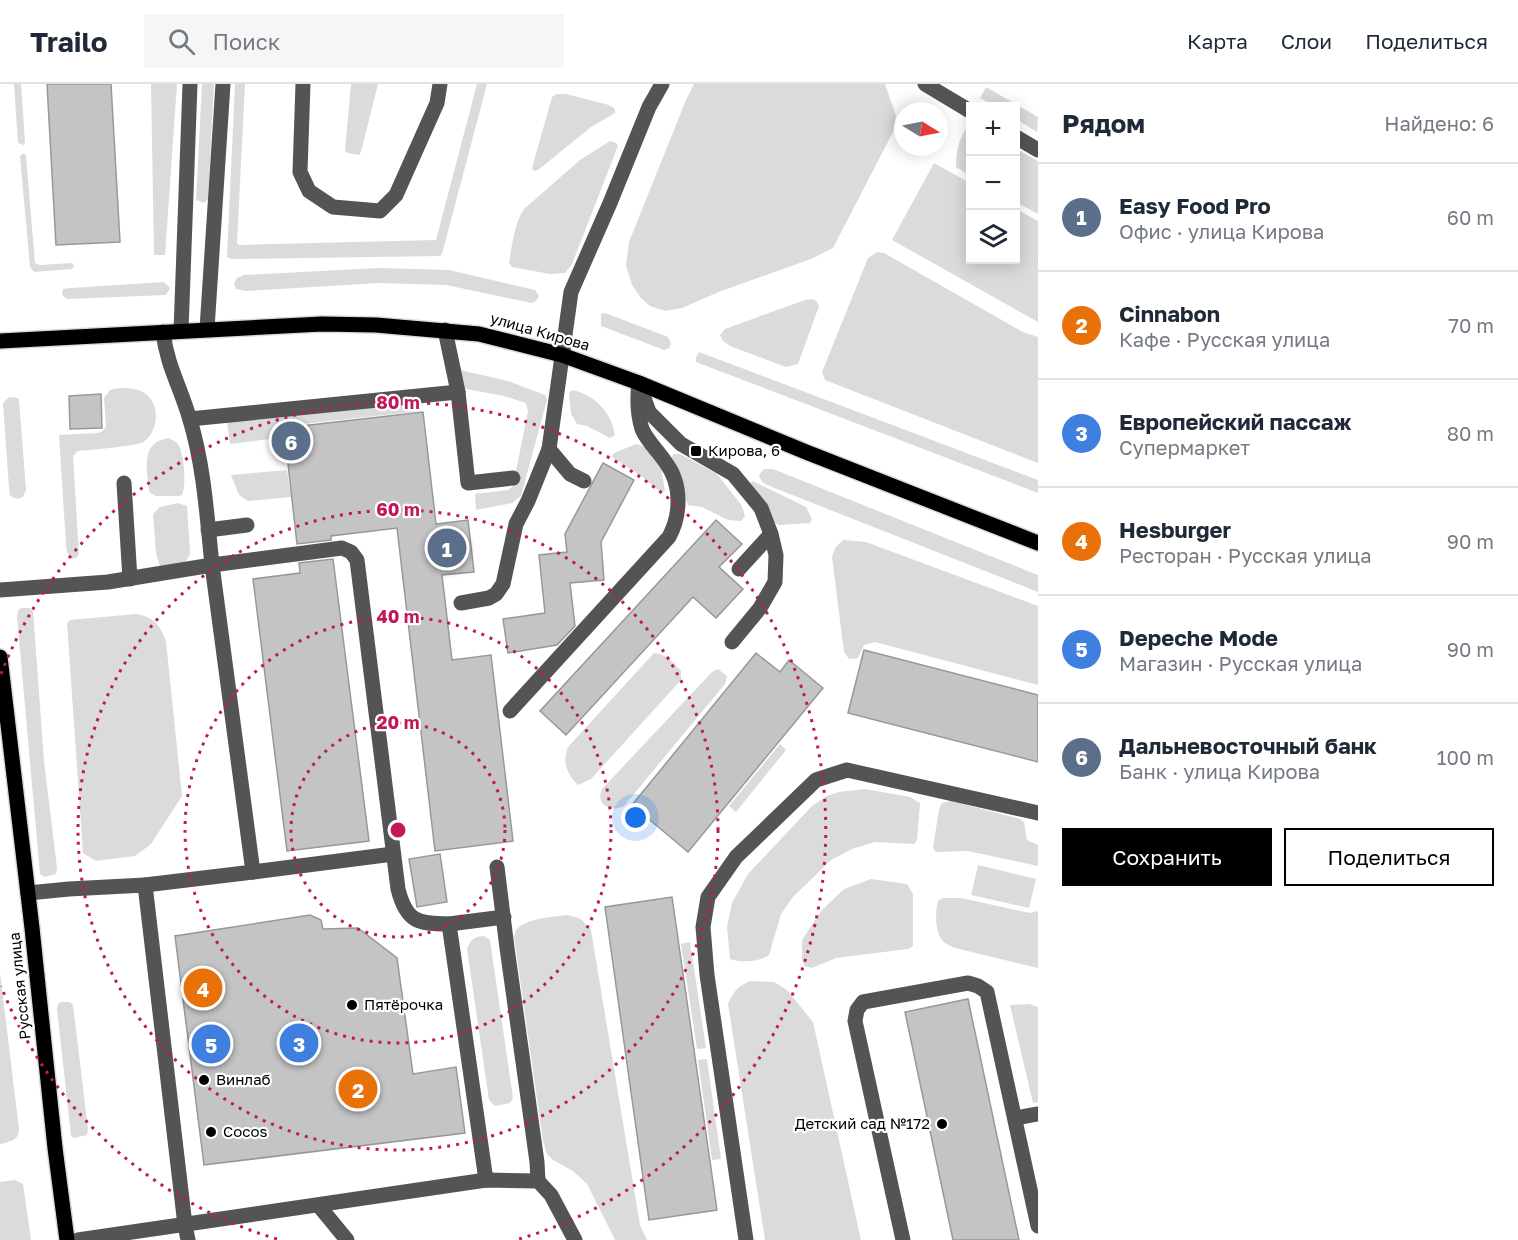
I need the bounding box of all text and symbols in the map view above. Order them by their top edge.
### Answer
search box [144,14,564,68]
text: Trailo [30,25,108,58]
icon: search [165,25,198,58]
text: Поиск [213,28,280,55]
text: Карта [1187,28,1248,54]
text: Слои [1281,28,1332,54]
text: Поделиться [1365,28,1488,54]
north arrow [894,102,948,156]
map controls [966,102,1020,264]
button: + [966,102,1020,156]
text: Рядом [1062,108,1145,139]
text: Найдено: 6 [1384,111,1494,135]
button: − [966,156,1020,210]
text: Easy Food Pro [1119,192,1271,219]
text: 1 [1076,205,1087,229]
text: 60 m [1447,205,1494,229]
button: layers [966,210,1020,264]
text: Офис · улица Кирова [1119,219,1324,243]
text: Cinnabon [1119,300,1220,327]
street label: улица Кирова [489,308,592,354]
text: 2 [1075,313,1088,337]
text: 70 m [1448,313,1494,337]
text: Кафе · Русская улица [1119,327,1330,351]
text: 80 m [376,391,420,413]
text: Европейский пассаж [1119,408,1352,435]
pin: 6 [272,418,310,464]
text: 3 [1075,421,1088,445]
text: 80 m [1447,421,1494,445]
text: Супермаркет [1119,435,1250,459]
place label: Кирова, 6 [708,441,780,459]
marker: Кирова, 6 [689,444,703,458]
text: 60 m [376,498,420,520]
text: Hesburger [1119,516,1231,543]
pin: 1 [428,526,466,570]
text: 4 [1075,529,1088,553]
text: 90 m [1447,529,1494,553]
text: Ресторан · Русская улица [1119,543,1372,567]
text: 40 m [376,605,420,627]
text: Depeche Mode [1119,624,1278,651]
text: 5 [1075,637,1088,661]
text: 90 m [1447,637,1494,661]
text: Магазин · Русская улица [1119,651,1362,675]
text: 20 m [377,711,419,733]
text: Дальневосточный банк [1119,732,1377,759]
text: 6 [1075,745,1088,769]
text: 100 m [1437,745,1494,769]
text: Банк · улица Кирова [1119,759,1320,783]
your location [621,803,650,832]
centre of rings [388,820,408,840]
button: Сохранить [1062,828,1272,886]
button: Поделиться [1284,828,1494,886]
street label: Русская улица [4,932,34,1041]
pin: 4 [184,966,222,1010]
place label: Пятёрочка [364,995,443,1013]
marker: Пятёрочка [345,998,359,1012]
pin: 3 [280,1020,318,1066]
pin: 5 [192,1022,230,1066]
pin: 2 [338,1066,378,1112]
place label: Винлаб [216,1070,271,1088]
marker: Винлаб [197,1073,211,1087]
place label: Детский сад №172 [795,1114,930,1132]
marker: Детский сад №172 [935,1117,949,1131]
place label: Cocos [223,1122,267,1140]
marker: Cocos [204,1125,218,1139]

